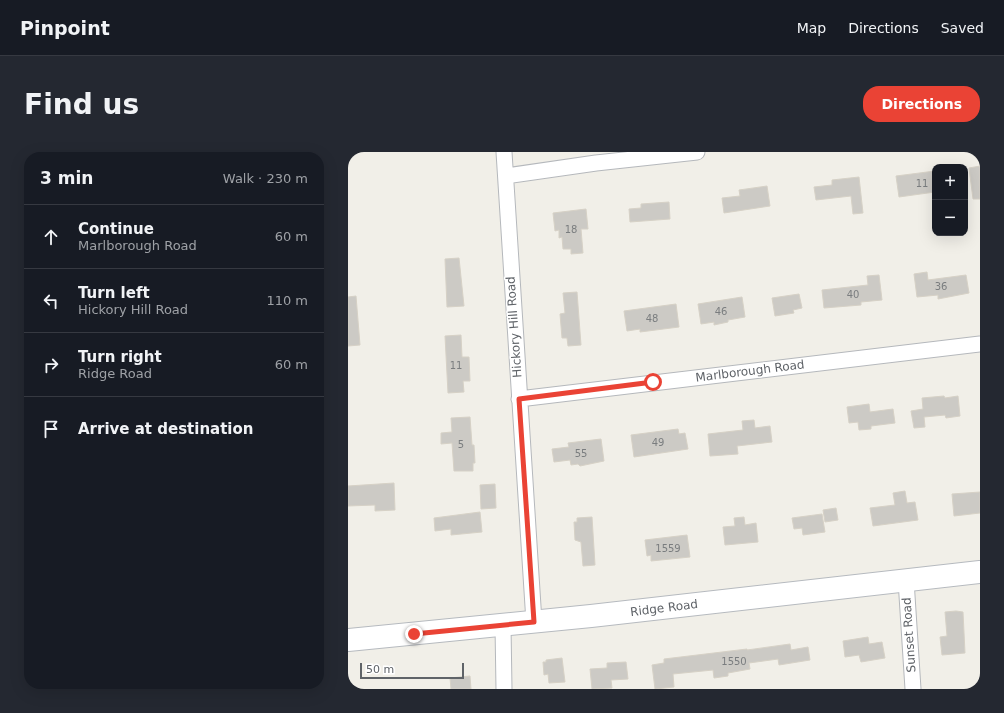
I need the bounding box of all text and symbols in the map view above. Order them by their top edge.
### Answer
text: Pinpoint [20,17,110,39]
text: Map [797,20,826,36]
text: Directions [848,20,919,36]
text: Saved [941,20,984,36]
button: Directions [863,86,980,122]
text: Find us [24,88,139,121]
map controls [932,164,968,236]
button: + [932,164,968,200]
text: 3 min [40,168,93,188]
text: Walk · 230 m [223,171,308,186]
house number: 11 [916,178,928,189]
button: − [932,200,968,236]
text: Continue [78,220,154,238]
house number: 18 [565,224,577,235]
icon: ahead [40,226,62,248]
text: 60 m [275,229,308,244]
text: Marlborough Road [78,238,197,253]
street label: Hickory Hill Road [503,276,525,378]
house number: 36 [935,281,947,292]
text: Turn left [78,284,150,302]
house number: 40 [847,289,859,300]
icon: left [40,290,62,312]
text: 110 m [266,293,308,308]
text: Hickory Hill Road [78,302,188,317]
house number: 46 [715,306,727,317]
house number: 48 [646,313,658,324]
text: Turn right [78,348,162,366]
icon: right [40,354,62,376]
text: 60 m [275,357,308,372]
street label: Marlborough Road [695,357,805,385]
house number: 11 [450,360,462,371]
text: Ridge Road [78,366,152,381]
route start [644,373,662,391]
icon: arrive [40,418,62,440]
text: Arrive at destination [78,420,253,438]
house number: 49 [652,437,664,448]
house number: 5 [458,439,464,450]
house number: 55 [575,448,587,459]
house number: 1559 [655,543,681,554]
street label: Ridge Road [629,597,699,619]
street label: Sunset Road [899,597,919,673]
route end [405,625,423,643]
house number: 1550 [721,656,747,667]
scale bar [360,661,464,680]
text: 50 m [366,663,394,676]

